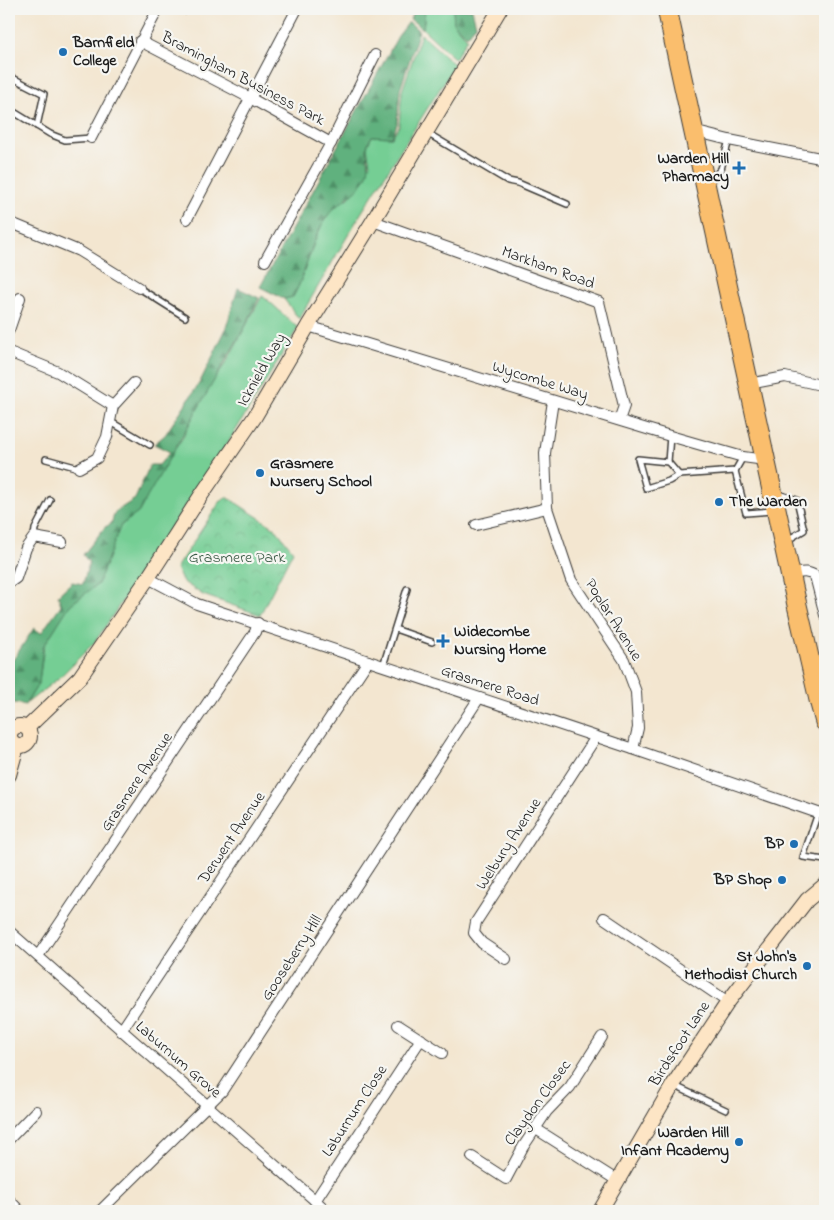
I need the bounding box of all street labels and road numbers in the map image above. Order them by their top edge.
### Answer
street label: Bramingham Business Park [156,25,330,133]
street label: Markham Road [498,240,598,296]
street label: Icknield Way [231,329,293,411]
street label: Wycombe Way [489,355,591,407]
street label: Poplar Avenue [578,574,648,666]
street label: Grasmere Road [438,659,542,713]
street label: Grasmere Avenue [95,727,180,837]
street label: Derwent Avenue [192,786,272,890]
street label: Welbury Avenue [470,793,548,895]
street label: Gooseberry Hill [255,910,329,1006]
street label: Birdsfoot Lane [643,996,717,1092]
street label: Laburnum Grove [130,1016,227,1105]
street label: Claydon Closec [499,1054,578,1151]
street label: Laburnum Close [316,1059,394,1162]

